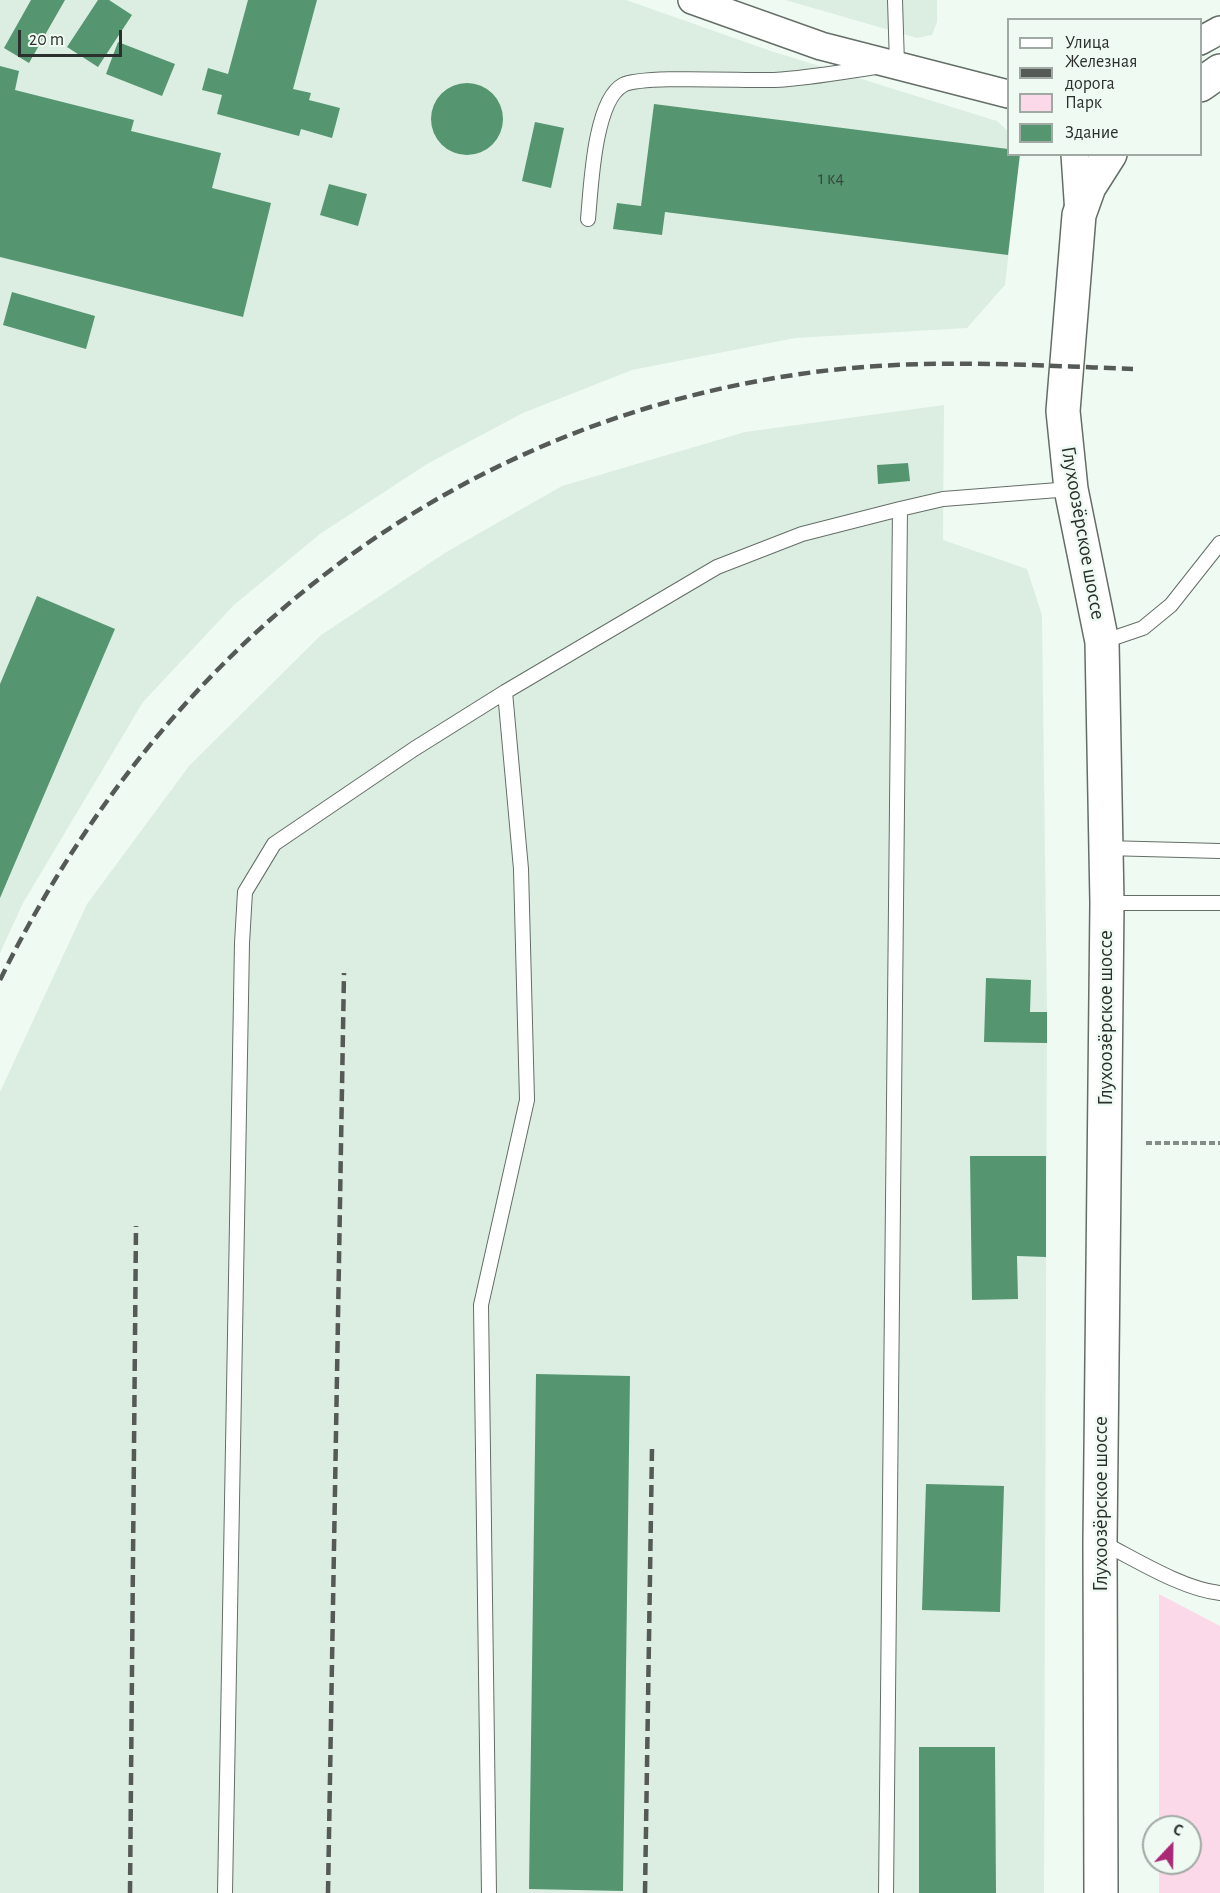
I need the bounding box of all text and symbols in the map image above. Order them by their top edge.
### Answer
scale bar [21,18,124,56]
legend [1007,18,1202,156]
text: 20 m [29,31,64,49]
text: Улица [1065,34,1110,52]
text: Железная дорога [1065,53,1137,93]
text: Парк [1065,94,1102,112]
text: Здание [1065,124,1119,142]
house number: 1 к4 [818,168,844,190]
street label: Глухоозёрское шоссе [1055,444,1111,622]
street label: Глухоозёрское шоссе [1093,930,1119,1106]
street label: Глухоозёрское шоссе [1088,1416,1114,1592]
north arrow [1142,1815,1202,1875]
text: С [1171,1821,1185,1839]

